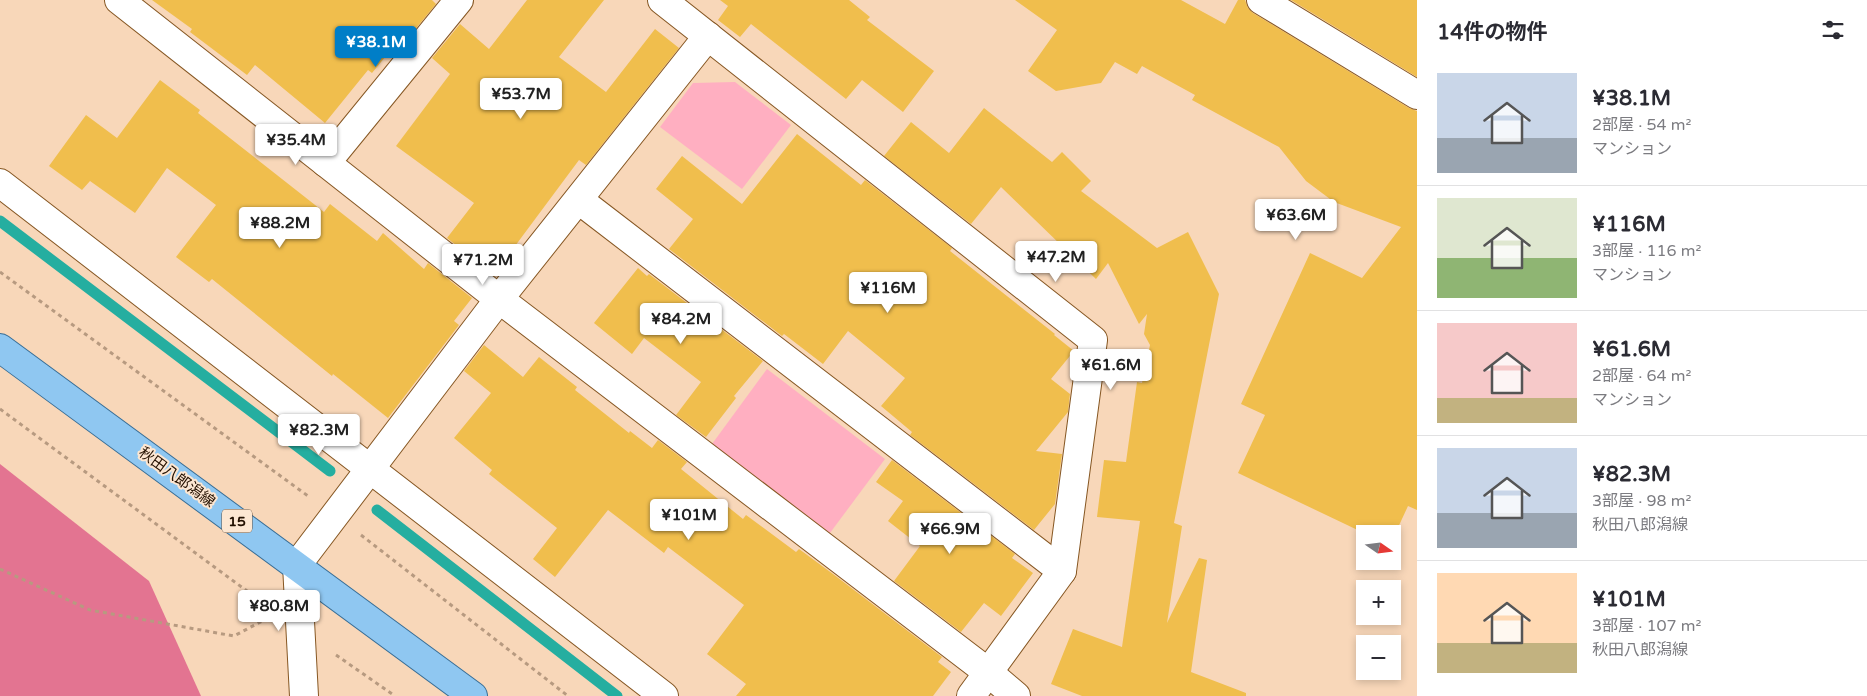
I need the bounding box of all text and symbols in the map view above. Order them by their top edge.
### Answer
icon: filters [1819,16,1847,44]
text: 14件の物件 [1437,20,1547,45]
pin: ¥38.1M [335,26,417,68]
text: ¥38.1M [346,32,406,52]
pin: ¥53.7M [480,78,562,120]
text: ¥53.7M [491,84,551,104]
text: ¥38.1M [1592,86,1671,111]
icon: home [1477,93,1537,153]
text: 2部屋 · 54 m² [1592,115,1691,135]
pin: ¥35.4M [255,124,337,166]
text: ¥35.4M [266,130,326,150]
text: マンション [1592,139,1672,159]
pin: ¥63.6M [1255,198,1337,241]
text: ¥63.6M [1266,205,1326,225]
pin: ¥88.2M [239,206,321,249]
text: ¥116M [1592,212,1666,237]
text: ¥88.2M [250,213,310,233]
icon: home [1477,218,1537,278]
pin: ¥47.2M [1015,240,1097,283]
text: 3部屋 · 116 m² [1592,241,1701,261]
pin: ¥71.2M [442,244,524,286]
text: ¥47.2M [1026,247,1086,267]
text: ¥71.2M [453,250,513,270]
text: マンション [1592,265,1672,285]
pin: ¥116M [853,272,923,314]
text: ¥116M [860,278,916,298]
pin: ¥84.2M [640,302,722,345]
text: ¥84.2M [651,309,711,329]
text: ¥61.6M [1592,337,1671,362]
icon: home [1477,343,1537,403]
pin: ¥61.6M [1070,348,1152,391]
text: ¥61.6M [1081,355,1141,375]
text: 2部屋 · 64 m² [1592,366,1691,386]
text: マンション [1592,390,1672,410]
pin: ¥82.3M [278,414,360,456]
text: ¥82.3M [289,420,349,440]
street label: 秋田八郎潟線 [135,443,219,511]
text: ¥82.3M [1592,462,1671,487]
icon: home [1477,468,1537,528]
text: 3部屋 · 98 m² [1592,491,1691,511]
pin: ¥101M [654,498,724,541]
text: ¥101M [661,505,717,525]
road number: 15 [222,510,252,532]
pin: ¥66.9M [909,512,991,555]
text: 秋田八郎潟線 [1592,515,1688,535]
text: ¥66.9M [920,519,980,539]
north arrow [1356,525,1401,570]
map controls [1356,525,1401,680]
button: + [1356,580,1401,625]
text: ¥101M [1592,587,1666,612]
pin: ¥80.8M [238,590,320,632]
icon: home [1477,593,1537,653]
text: ¥80.8M [249,596,309,616]
text: 3部屋 · 107 m² [1592,616,1701,636]
button: − [1356,635,1401,680]
text: 秋田八郎潟線 [1592,640,1688,660]

